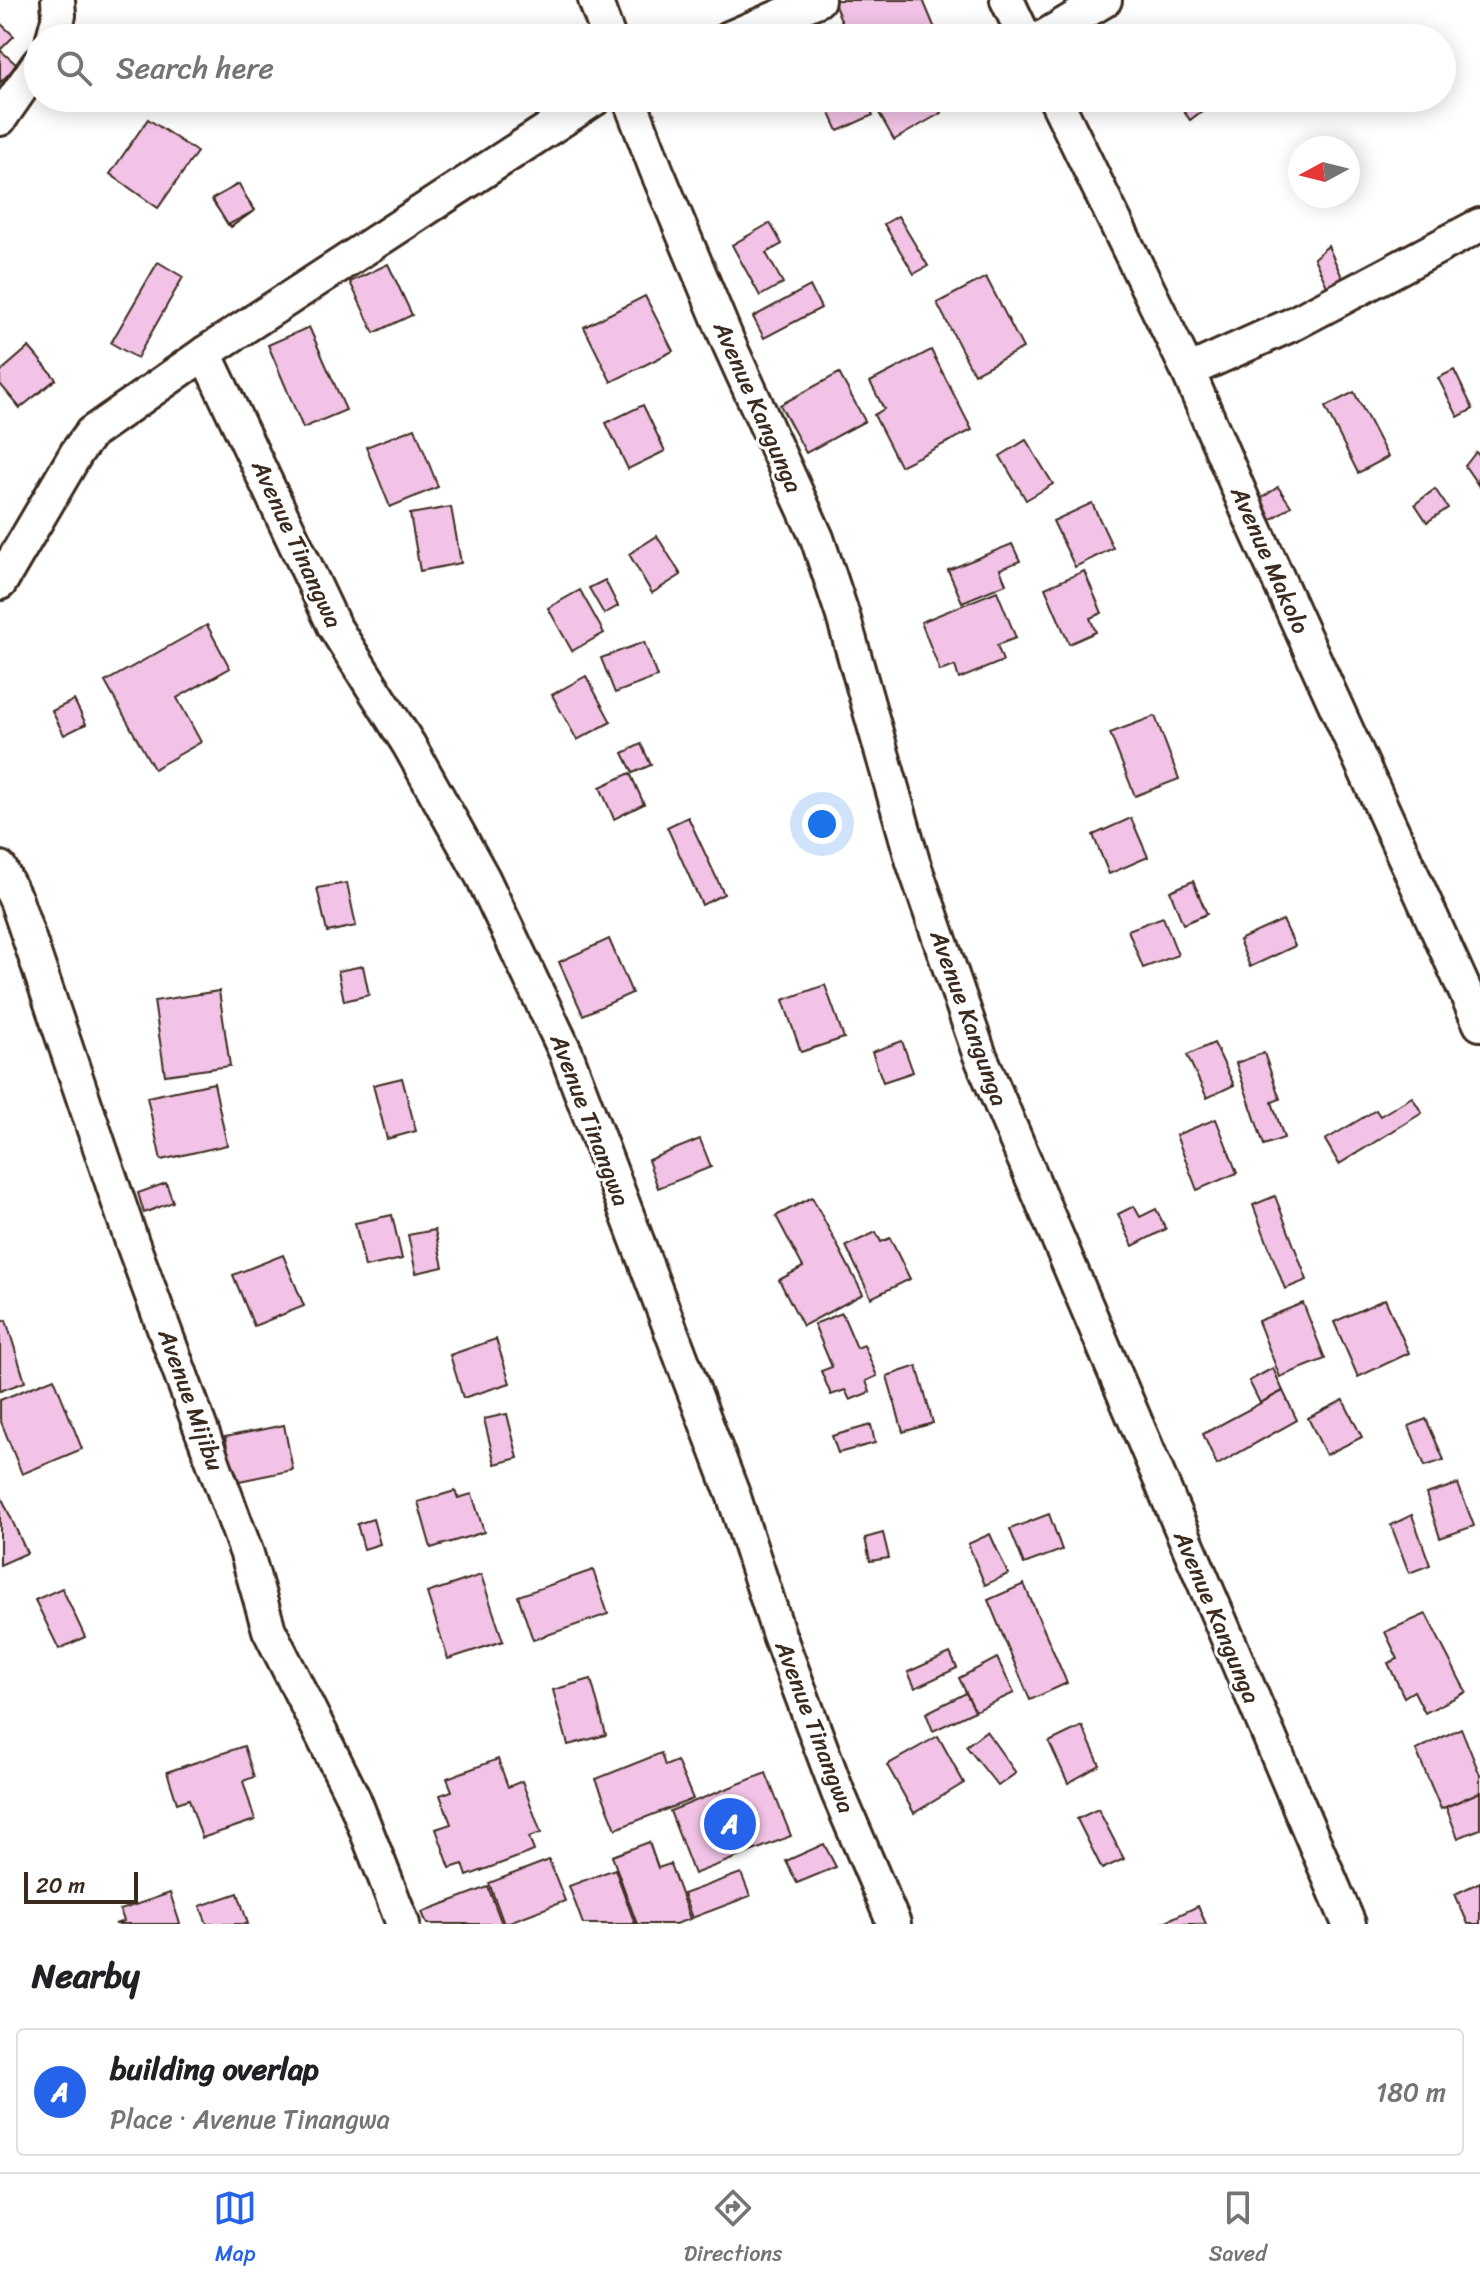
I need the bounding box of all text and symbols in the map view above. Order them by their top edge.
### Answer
search box [24,24,1456,112]
text: Search here [116,41,274,95]
icon: search [52,46,96,90]
north arrow [1288,136,1360,208]
street label: Avenue Kangunga [701,313,815,500]
street label: Avenue Tinangwa [239,452,354,635]
street label: Avenue Makolo [1218,478,1321,641]
your location [802,804,842,844]
street label: Avenue Kangunga [917,923,1020,1112]
street label: Avenue Tinangwa [537,1027,642,1212]
street label: Avenue Mijibu [145,1322,236,1477]
street label: Avenue Kangunga [1161,1523,1272,1710]
street label: Avenue Tinangwa [762,1634,867,1819]
pin: A [704,1794,756,1854]
text: 20 m [36,1866,85,1905]
scale bar [24,1868,138,1904]
text: Nearby [32,1946,140,2006]
text: building overlap [110,2042,319,2096]
text: A [51,2069,69,2115]
text: 180 m [1376,2069,1446,2115]
text: Place · Avenue Tinangwa [110,2096,390,2142]
tab: Map [213,2186,257,2273]
tab: Directions [684,2186,782,2273]
tab: Saved [1209,2186,1267,2273]

